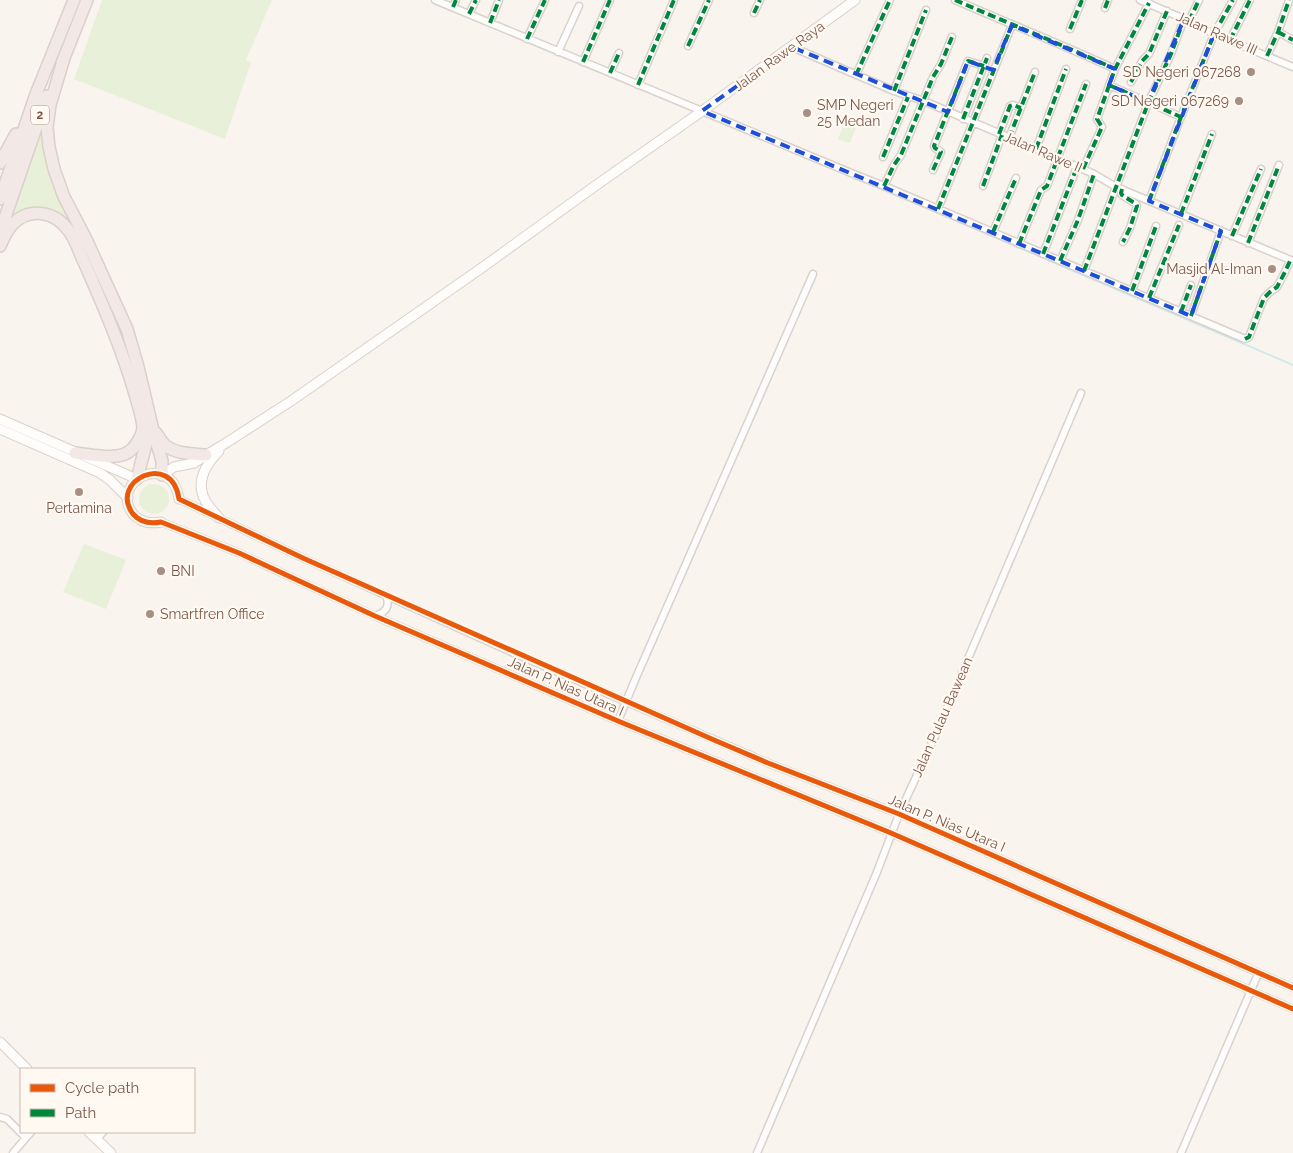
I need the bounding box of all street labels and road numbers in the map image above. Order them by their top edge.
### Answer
street label: Jalan Rawe III [1174,8,1260,58]
street label: Jalan Rawe Raya [731,18,827,94]
road number: 2 [31,106,49,124]
street label: Jalan Rawe II [1001,128,1085,176]
street label: Jalan P. Nias Utara I [506,653,626,719]
street label: Jalan Pulau Bawean [908,655,976,779]
street label: Jalan P. Nias Utara I [886,791,1008,855]

